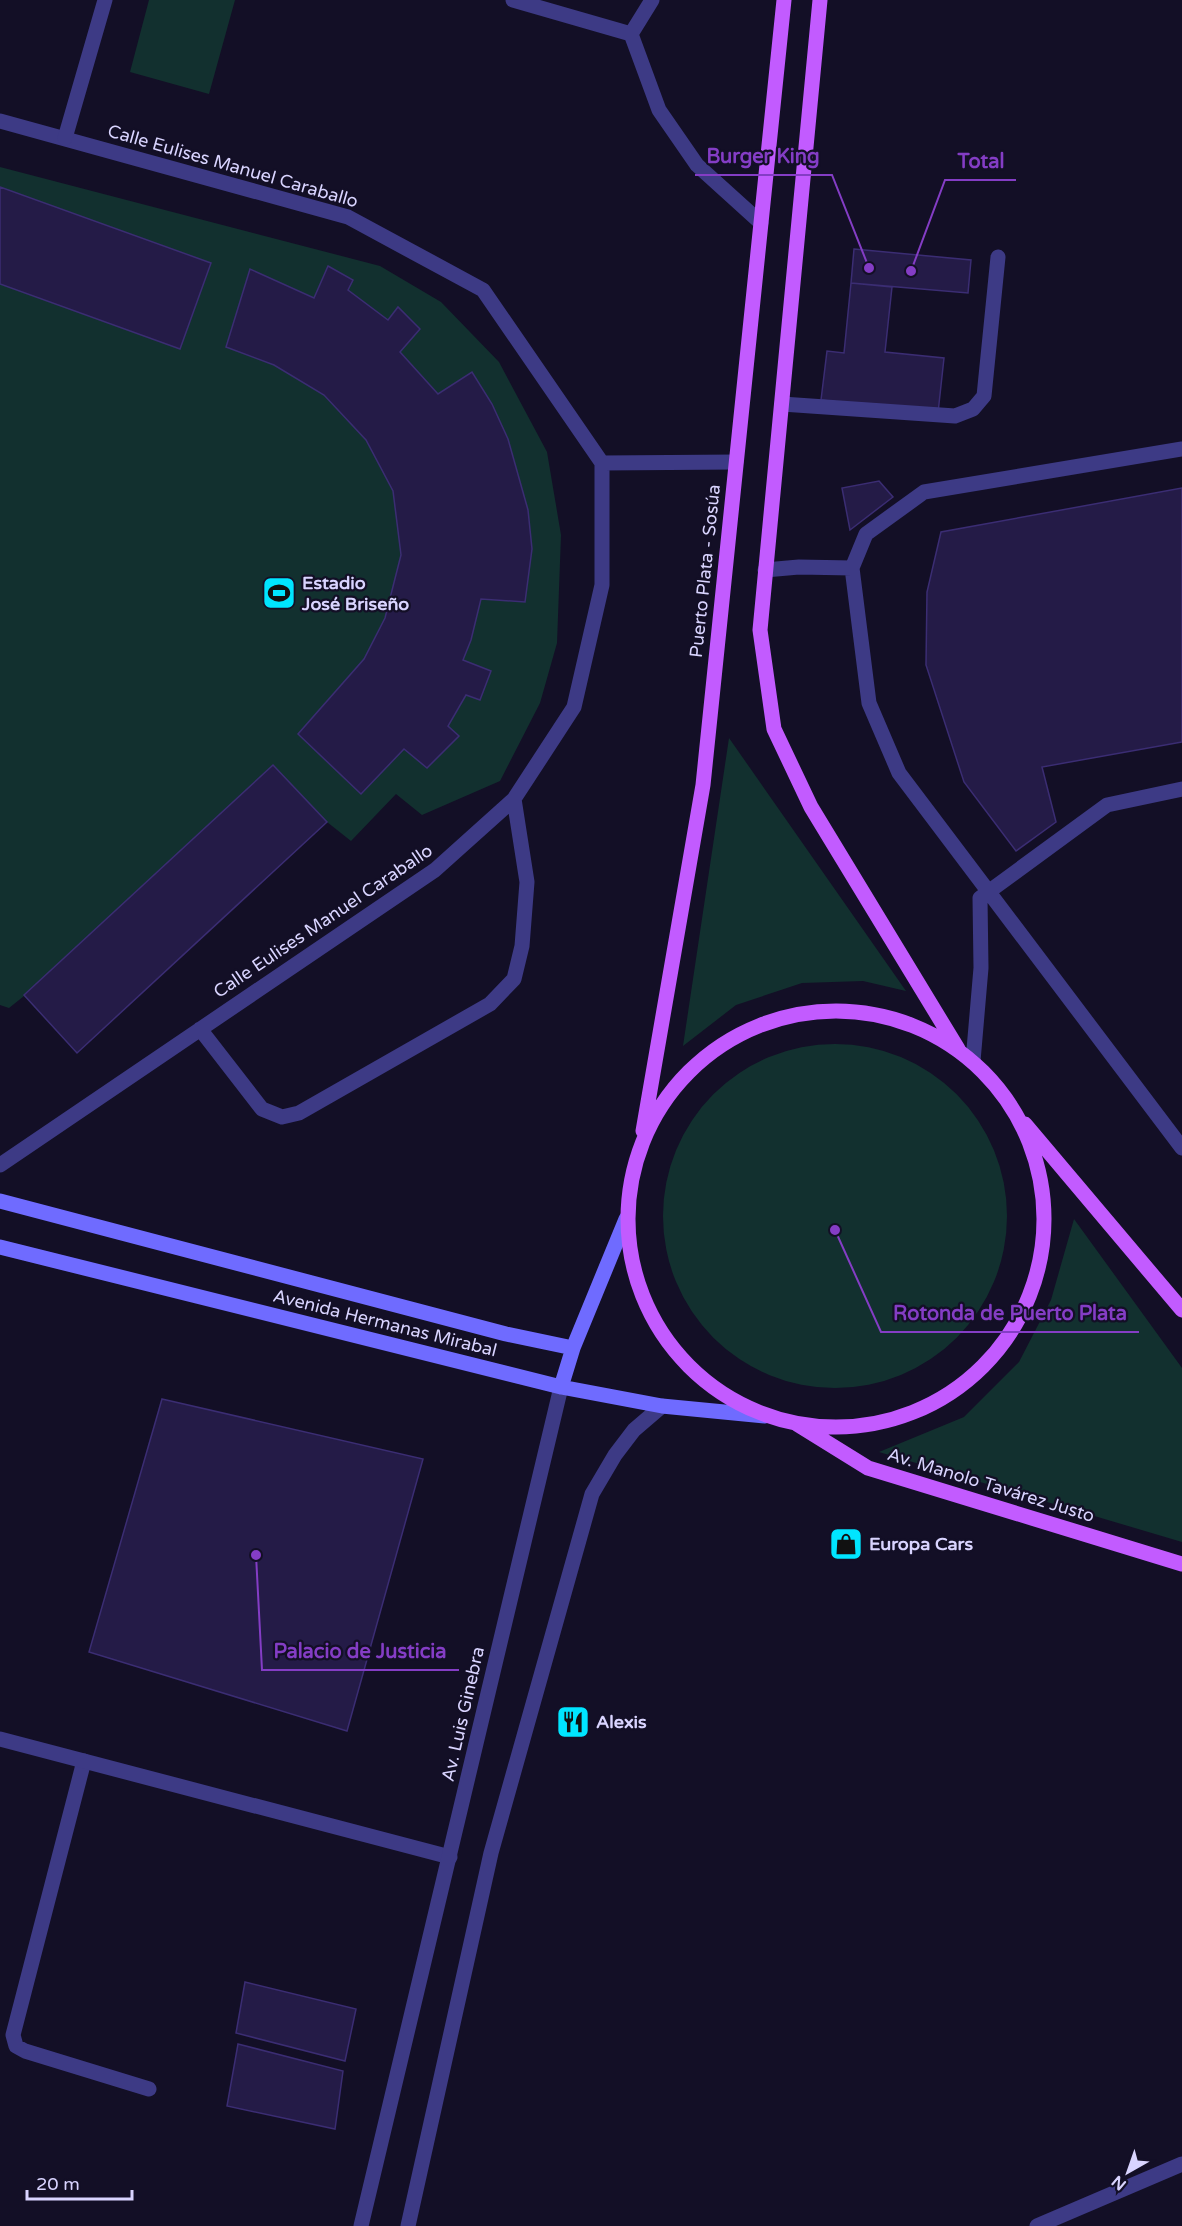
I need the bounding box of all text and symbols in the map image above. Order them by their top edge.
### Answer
street label: Calle Eulises Manuel Caraballo [105,120,361,212]
callout: Burger King [695,137,832,175]
callout: Total [945,142,1016,180]
text: Burger King [706,145,820,169]
text: Total [957,150,1004,174]
street label: Puerto Plata - Sosúa [685,483,725,659]
place label: Estadio José Briseño [301,572,409,615]
sports icon: Estadio José Briseño [261,575,297,611]
street label: Calle Eulises Manuel Caraballo [209,839,437,1003]
street label: Avenida Hermanas Mirabal [271,1284,499,1362]
callout: Rotonda de Puerto Plata [881,1294,1139,1332]
text: Rotonda de Puerto Plata [893,1302,1127,1326]
street label: Av. Manolo Tavárez Justo [885,1443,1097,1527]
shop icon: Europa Cars [828,1526,864,1562]
place label: Europa Cars [869,1533,973,1555]
callout: Palacio de Justicia [262,1632,459,1670]
text: Palacio de Justicia [273,1640,447,1664]
street label: Av. Luis Ginebra [437,1644,489,1784]
restaurant icon: Alexis [555,1704,591,1740]
place label: Alexis [596,1711,647,1733]
north arrow [1098,2142,1158,2202]
scale bar [27,2163,132,2201]
text: N [1108,2171,1130,2195]
text: 20 m [36,2173,80,2195]

